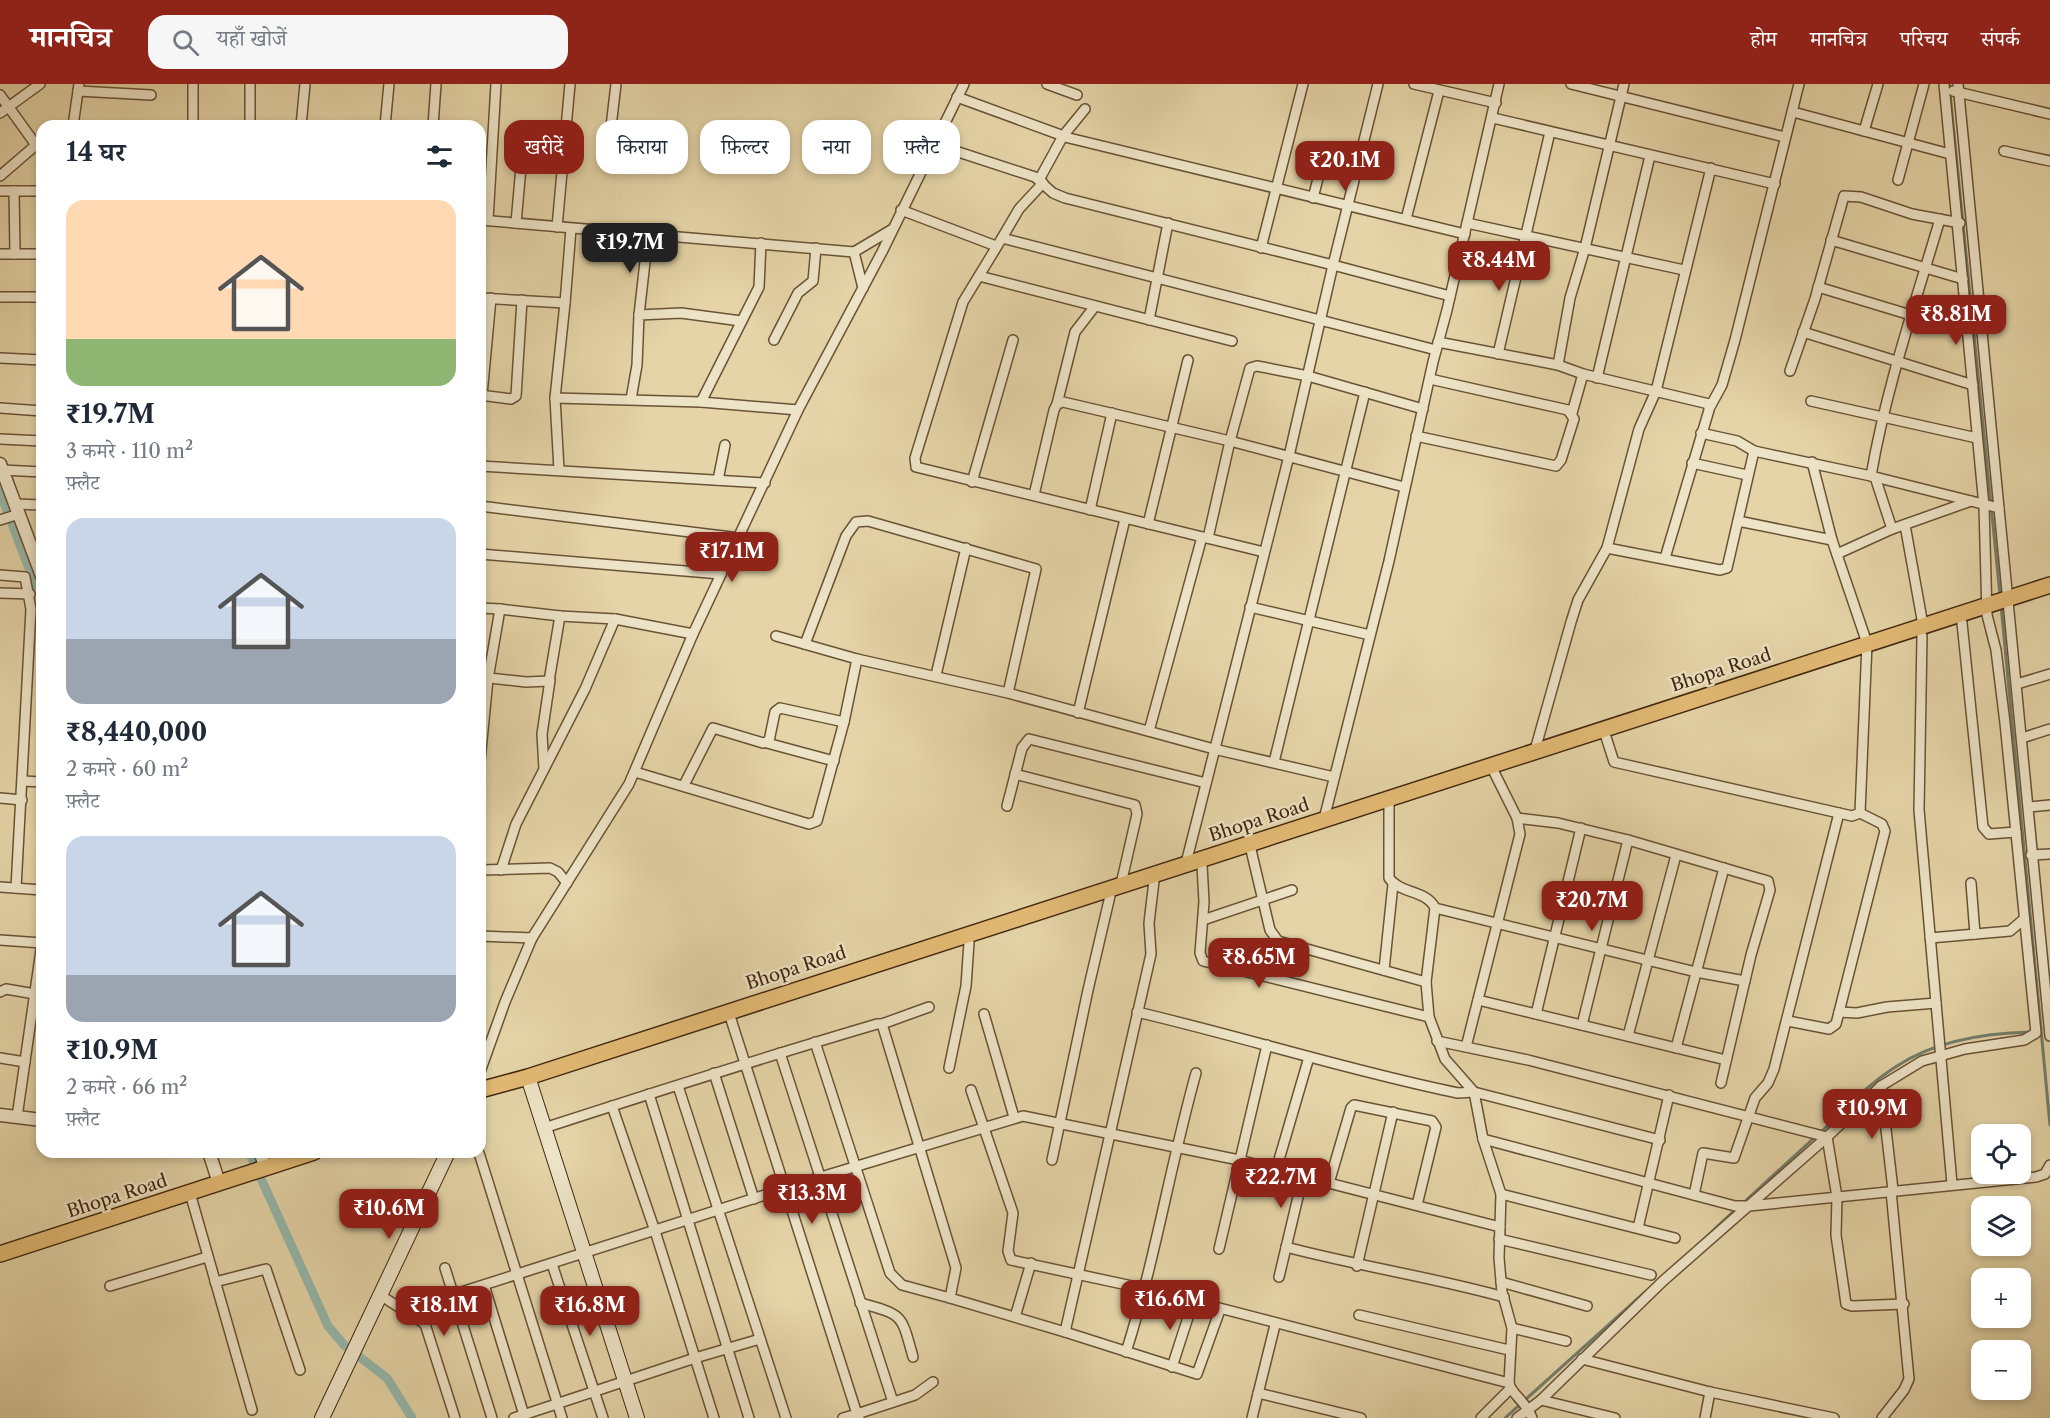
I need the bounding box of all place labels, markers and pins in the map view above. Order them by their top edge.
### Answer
pin: ₹20.1M [1296,141,1394,192]
pin: ₹19.7M [581,223,679,274]
pin: ₹8.44M [1450,241,1548,292]
pin: ₹8.81M [1907,295,2005,346]
pin: ₹17.1M [683,532,781,583]
pin: ₹20.7M [1543,881,1641,932]
pin: ₹8.65M [1210,938,1308,989]
pin: ₹10.9M [1823,1089,1921,1140]
pin: ₹22.7M [1232,1158,1330,1209]
pin: ₹13.3M [763,1174,861,1225]
pin: ₹10.6M [340,1189,438,1240]
pin: ₹16.6M [1121,1280,1219,1331]
pin: ₹18.1M [395,1286,493,1337]
pin: ₹16.8M [541,1286,639,1337]

